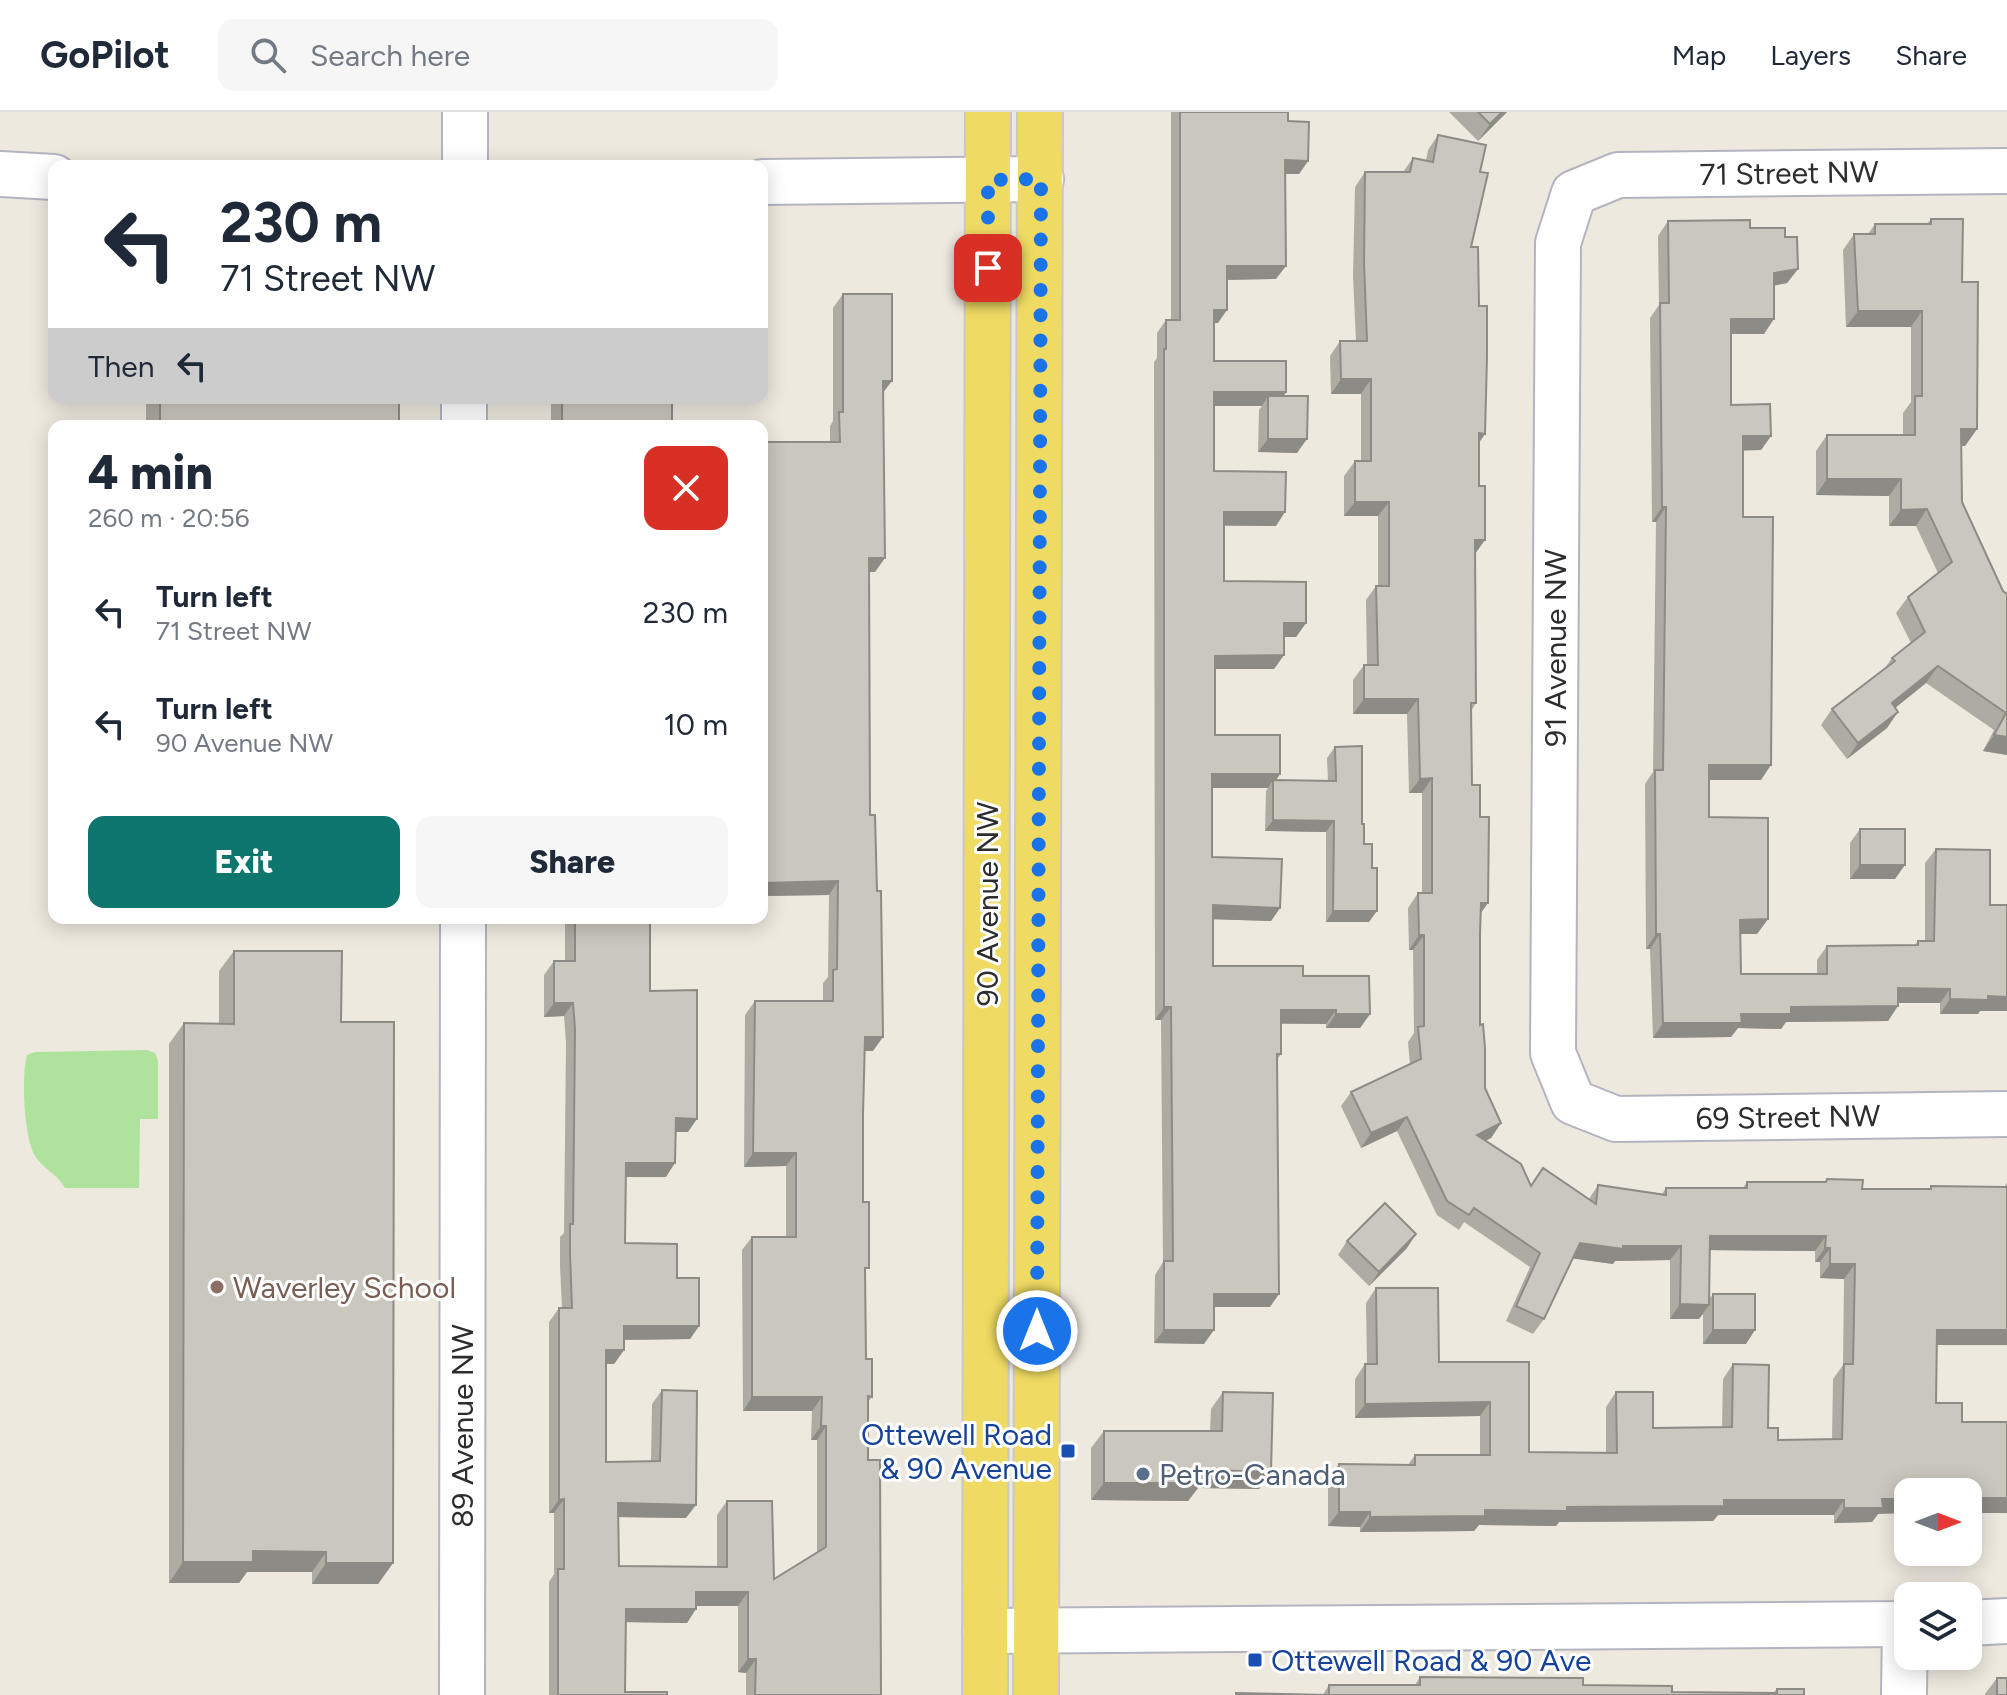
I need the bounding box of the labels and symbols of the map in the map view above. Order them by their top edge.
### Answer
street label: 71 Street NW [1699,153,1879,193]
pin [954,234,1022,302]
street label: 91 Avenue NW [1537,549,1574,747]
street label: 90 Avenue NW [969,802,1006,1006]
street label: 69 Street NW [1695,1097,1881,1137]
place label: Waverley School [233,1269,456,1306]
marker: Waverley School [208,1278,226,1296]
position arrow [995,1289,1079,1373]
street label: 89 Avenue NW [444,1324,481,1528]
place label: Ottewell Road & 90 Avenue [861,1416,1052,1487]
marker: Ottewell Road & 90 Avenue [1059,1442,1077,1460]
place label: Petro-Canada [1159,1456,1346,1493]
marker: Petro-Canada [1134,1465,1152,1483]
north arrow [1894,1478,1982,1566]
place label: Ottewell Road & 90 Ave [1271,1642,1591,1679]
marker: Ottewell Road & 90 Ave [1246,1651,1264,1669]

